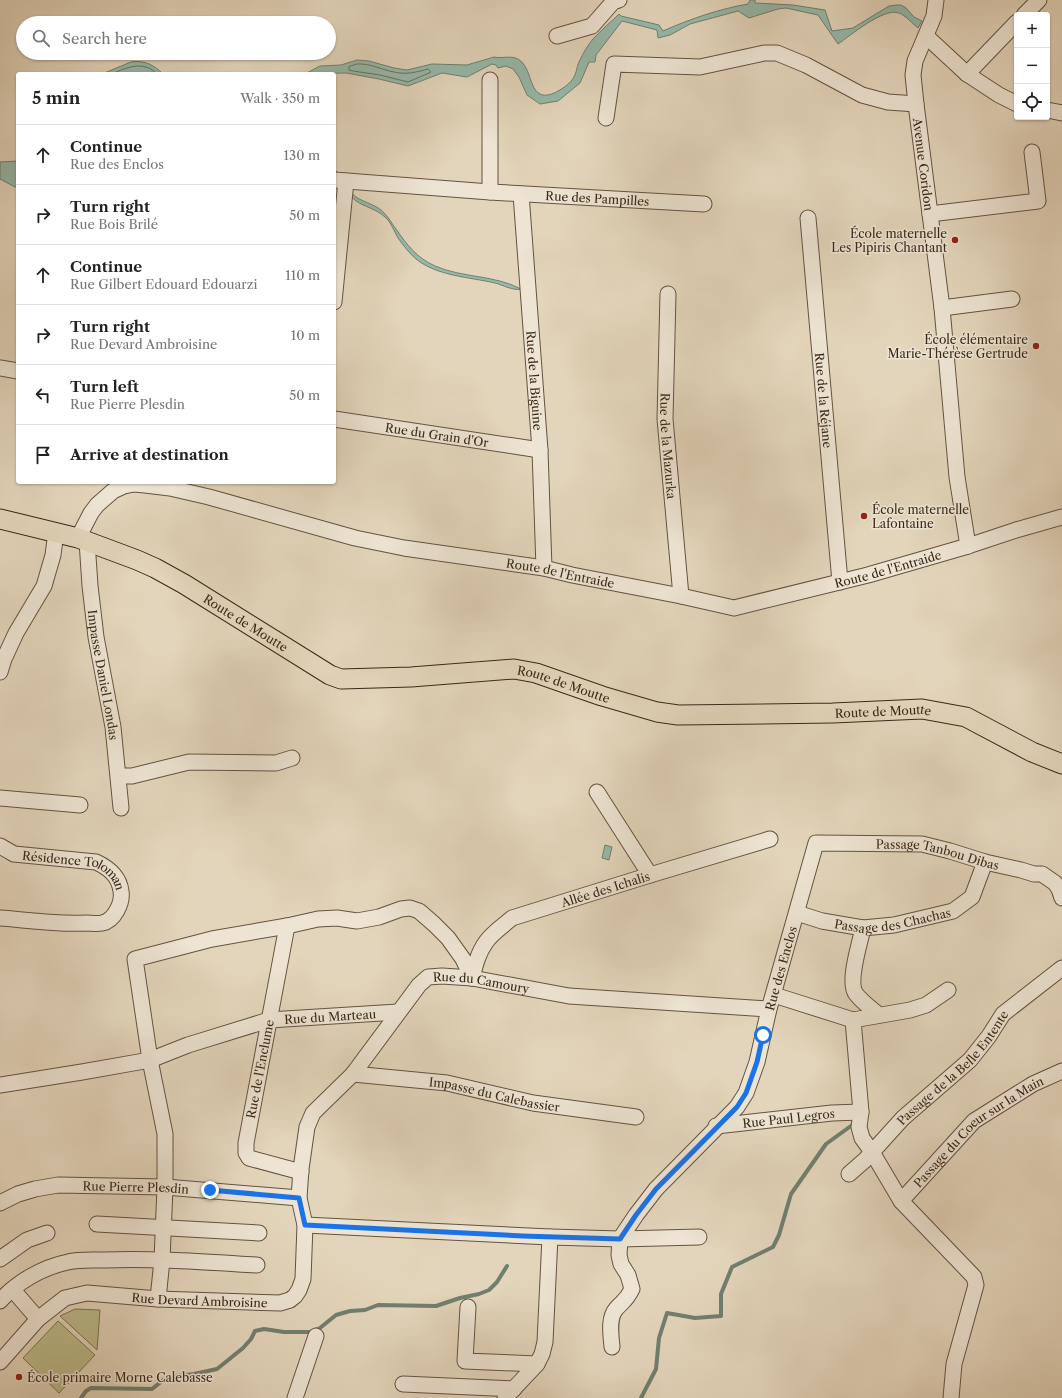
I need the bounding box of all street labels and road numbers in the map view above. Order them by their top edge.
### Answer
street label: Avenue Coridon [910,116,937,212]
street label: Rue des Pampilles [545,188,650,208]
street label: Rue de la Biguine [524,330,546,431]
street label: Rue de la Réjane [812,352,836,449]
street label: Rue de la Mazurka [658,393,680,500]
street label: Rue du Grain d'Or [384,419,490,450]
street label: Route de l'Entraide [833,547,943,590]
street label: Route de l'Entraide [505,555,616,591]
street label: Route de Moutte [201,591,291,655]
street label: Impasse Daniel Londas [85,609,122,741]
street label: Route de Moutte [516,662,612,706]
street label: Route de Moutte [834,701,933,720]
street label: Passage Tanbou Dibas [876,836,1001,872]
street label: Résidence Toloman [22,847,128,892]
street label: Allée des Ichalis [558,868,651,910]
street label: Passage des Chachas [833,904,952,936]
street label: Rue des Enclos [761,924,800,1012]
street label: Rue du Camoury [432,968,531,996]
street label: Rue du Marteau [284,1006,377,1027]
street label: Passage de la Belle Entente [893,1007,1011,1128]
street label: Rue de l'Enclume [243,1018,277,1120]
street label: Passage du Coeur sur la Main [910,1073,1046,1190]
street label: Impasse du Calebassier [428,1074,561,1114]
street label: Rue Paul Legros [742,1105,835,1130]
street label: Rue Pierre Plesdin [83,1178,190,1196]
street label: Rue Devard Ambroisine [131,1289,268,1310]

